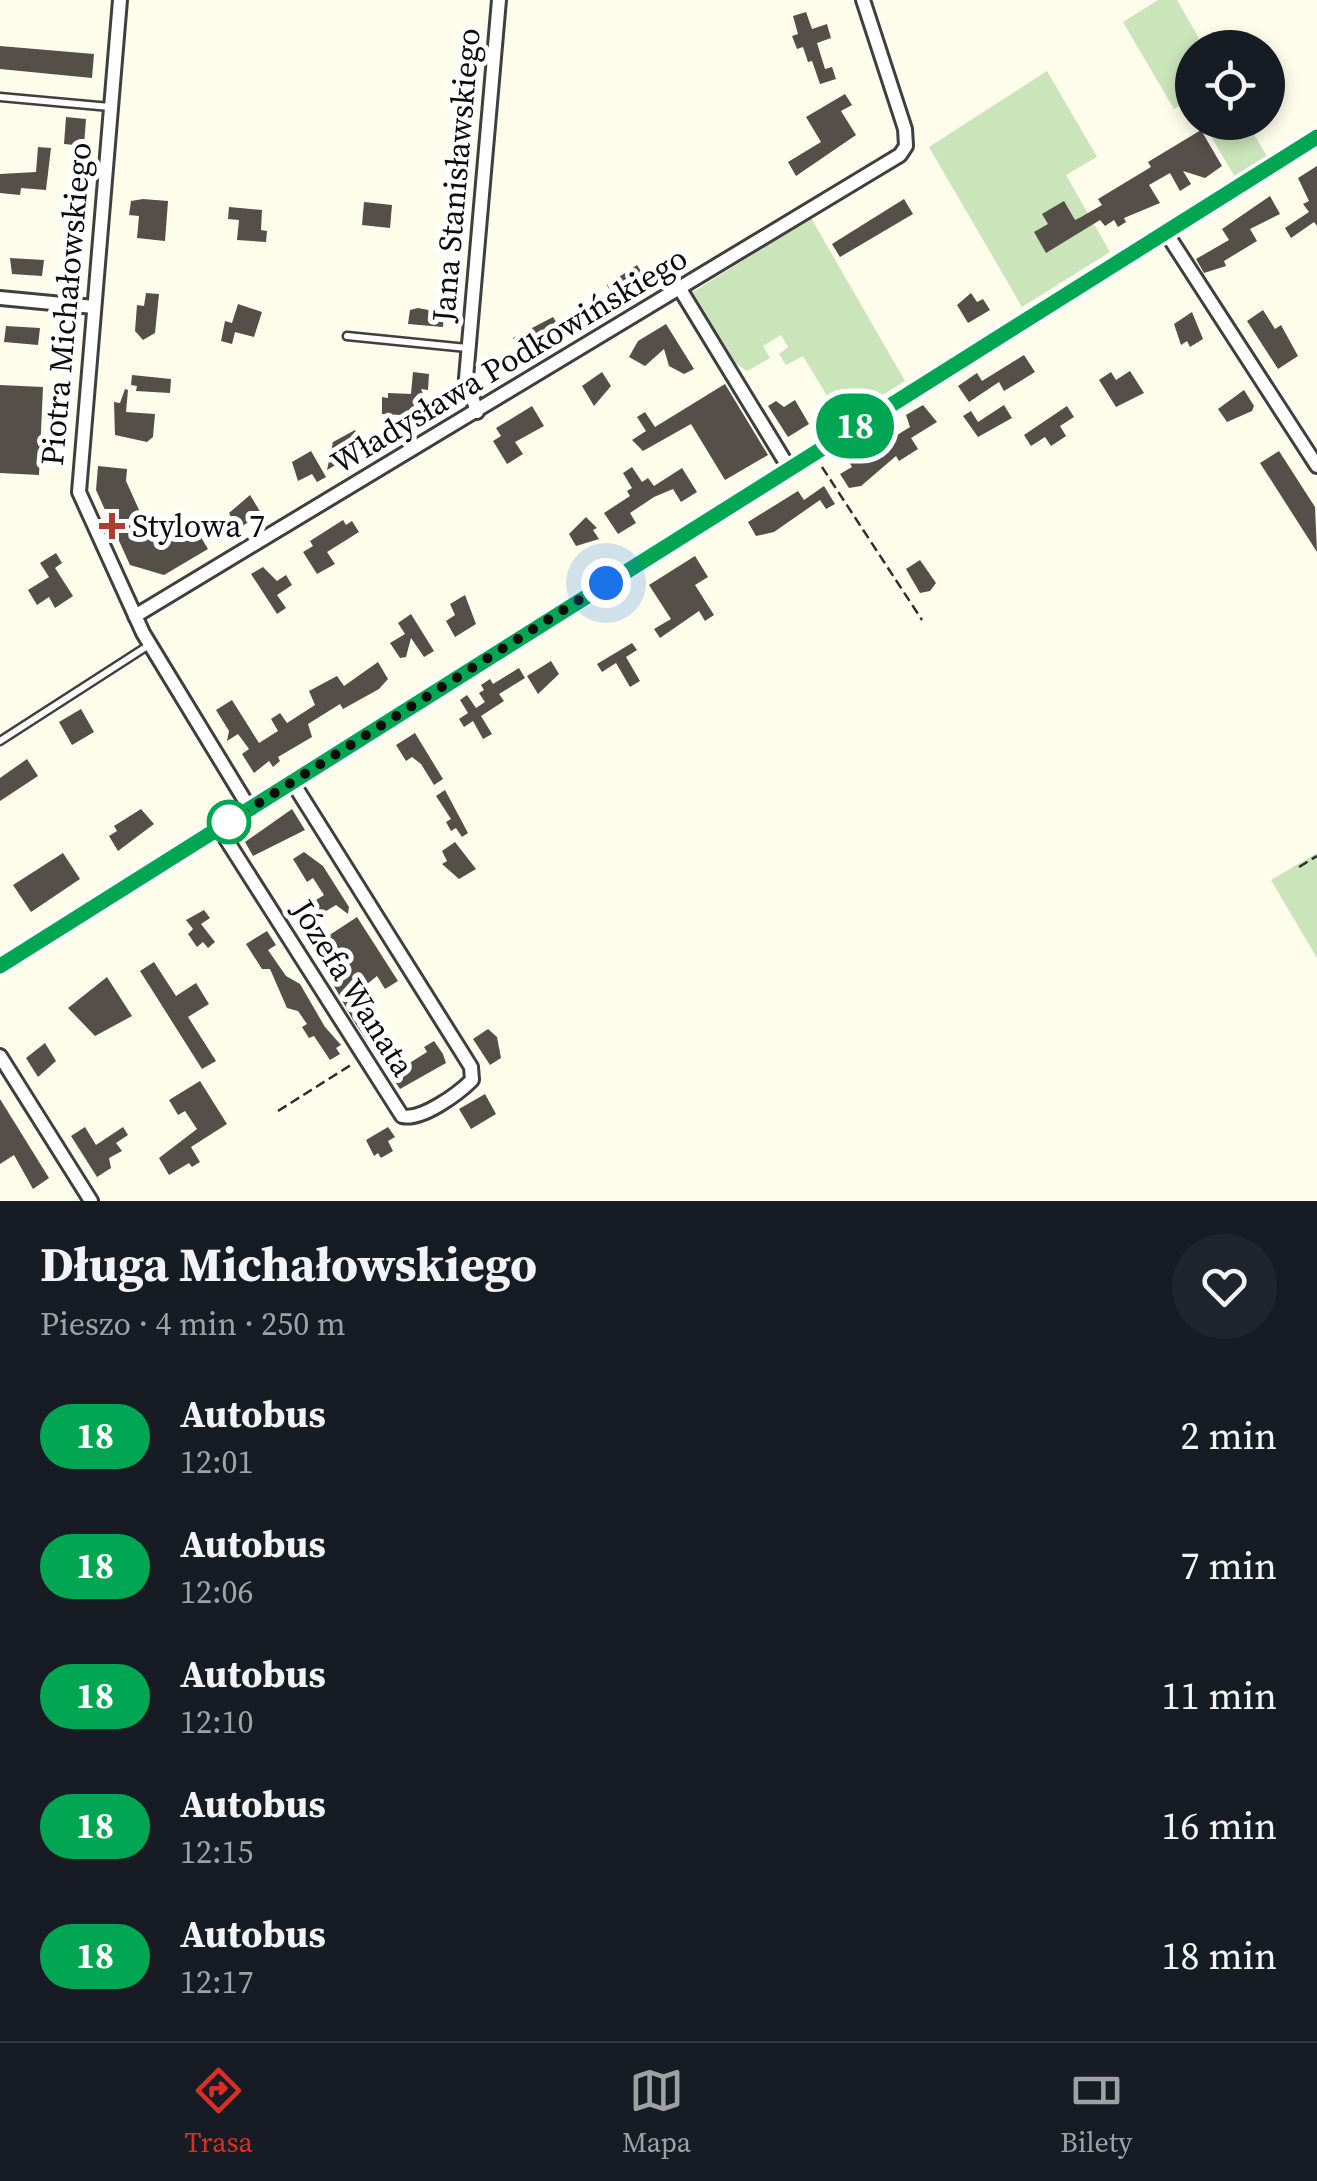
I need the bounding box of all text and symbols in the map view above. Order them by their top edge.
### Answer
street label: Jana Stanisławskiego [421,26,491,325]
map controls [1175,30,1285,140]
button: locate [1175,30,1285,140]
street label: Piotra Michałowskiego [30,140,102,468]
street label: Władysława Podkowińskiego [322,236,696,484]
line badge: 18 [810,394,900,458]
text: 18 [836,402,874,450]
place label: Stylowa 7 [132,504,265,548]
marker: Stylowa 7 [101,515,123,537]
your location [581,558,631,608]
unlabelled marker [208,801,250,843]
street label: Józefa Wanata [281,890,425,1085]
text: Długa Michałowskiego [40,1231,537,1297]
button: heart [1172,1234,1277,1339]
text: Pieszo · 4 min · 250 m [40,1302,346,1346]
text: Autobus [180,1388,326,1440]
text: 2 min [1181,1410,1277,1462]
text: 18 [76,1412,114,1460]
text: 12:01 [180,1440,254,1484]
text: Autobus [180,1518,326,1570]
text: 7 min [1181,1540,1277,1592]
text: 18 [76,1542,114,1590]
text: 12:06 [180,1570,254,1614]
text: Autobus [180,1648,326,1700]
text: 11 min [1162,1670,1277,1722]
text: 18 [76,1672,114,1720]
text: 12:10 [180,1700,254,1744]
text: Autobus [180,1778,326,1830]
text: 16 min [1162,1800,1277,1852]
text: 18 [76,1802,114,1850]
text: 12:15 [180,1830,254,1874]
text: Autobus [180,1908,326,1960]
text: 18 min [1162,1930,1277,1982]
text: 18 [76,1932,114,1980]
text: 12:17 [180,1960,254,2004]
tab: Trasa [185,2063,253,2161]
tab: Mapa [622,2063,691,2161]
tab: Bilety [1060,2063,1132,2161]

